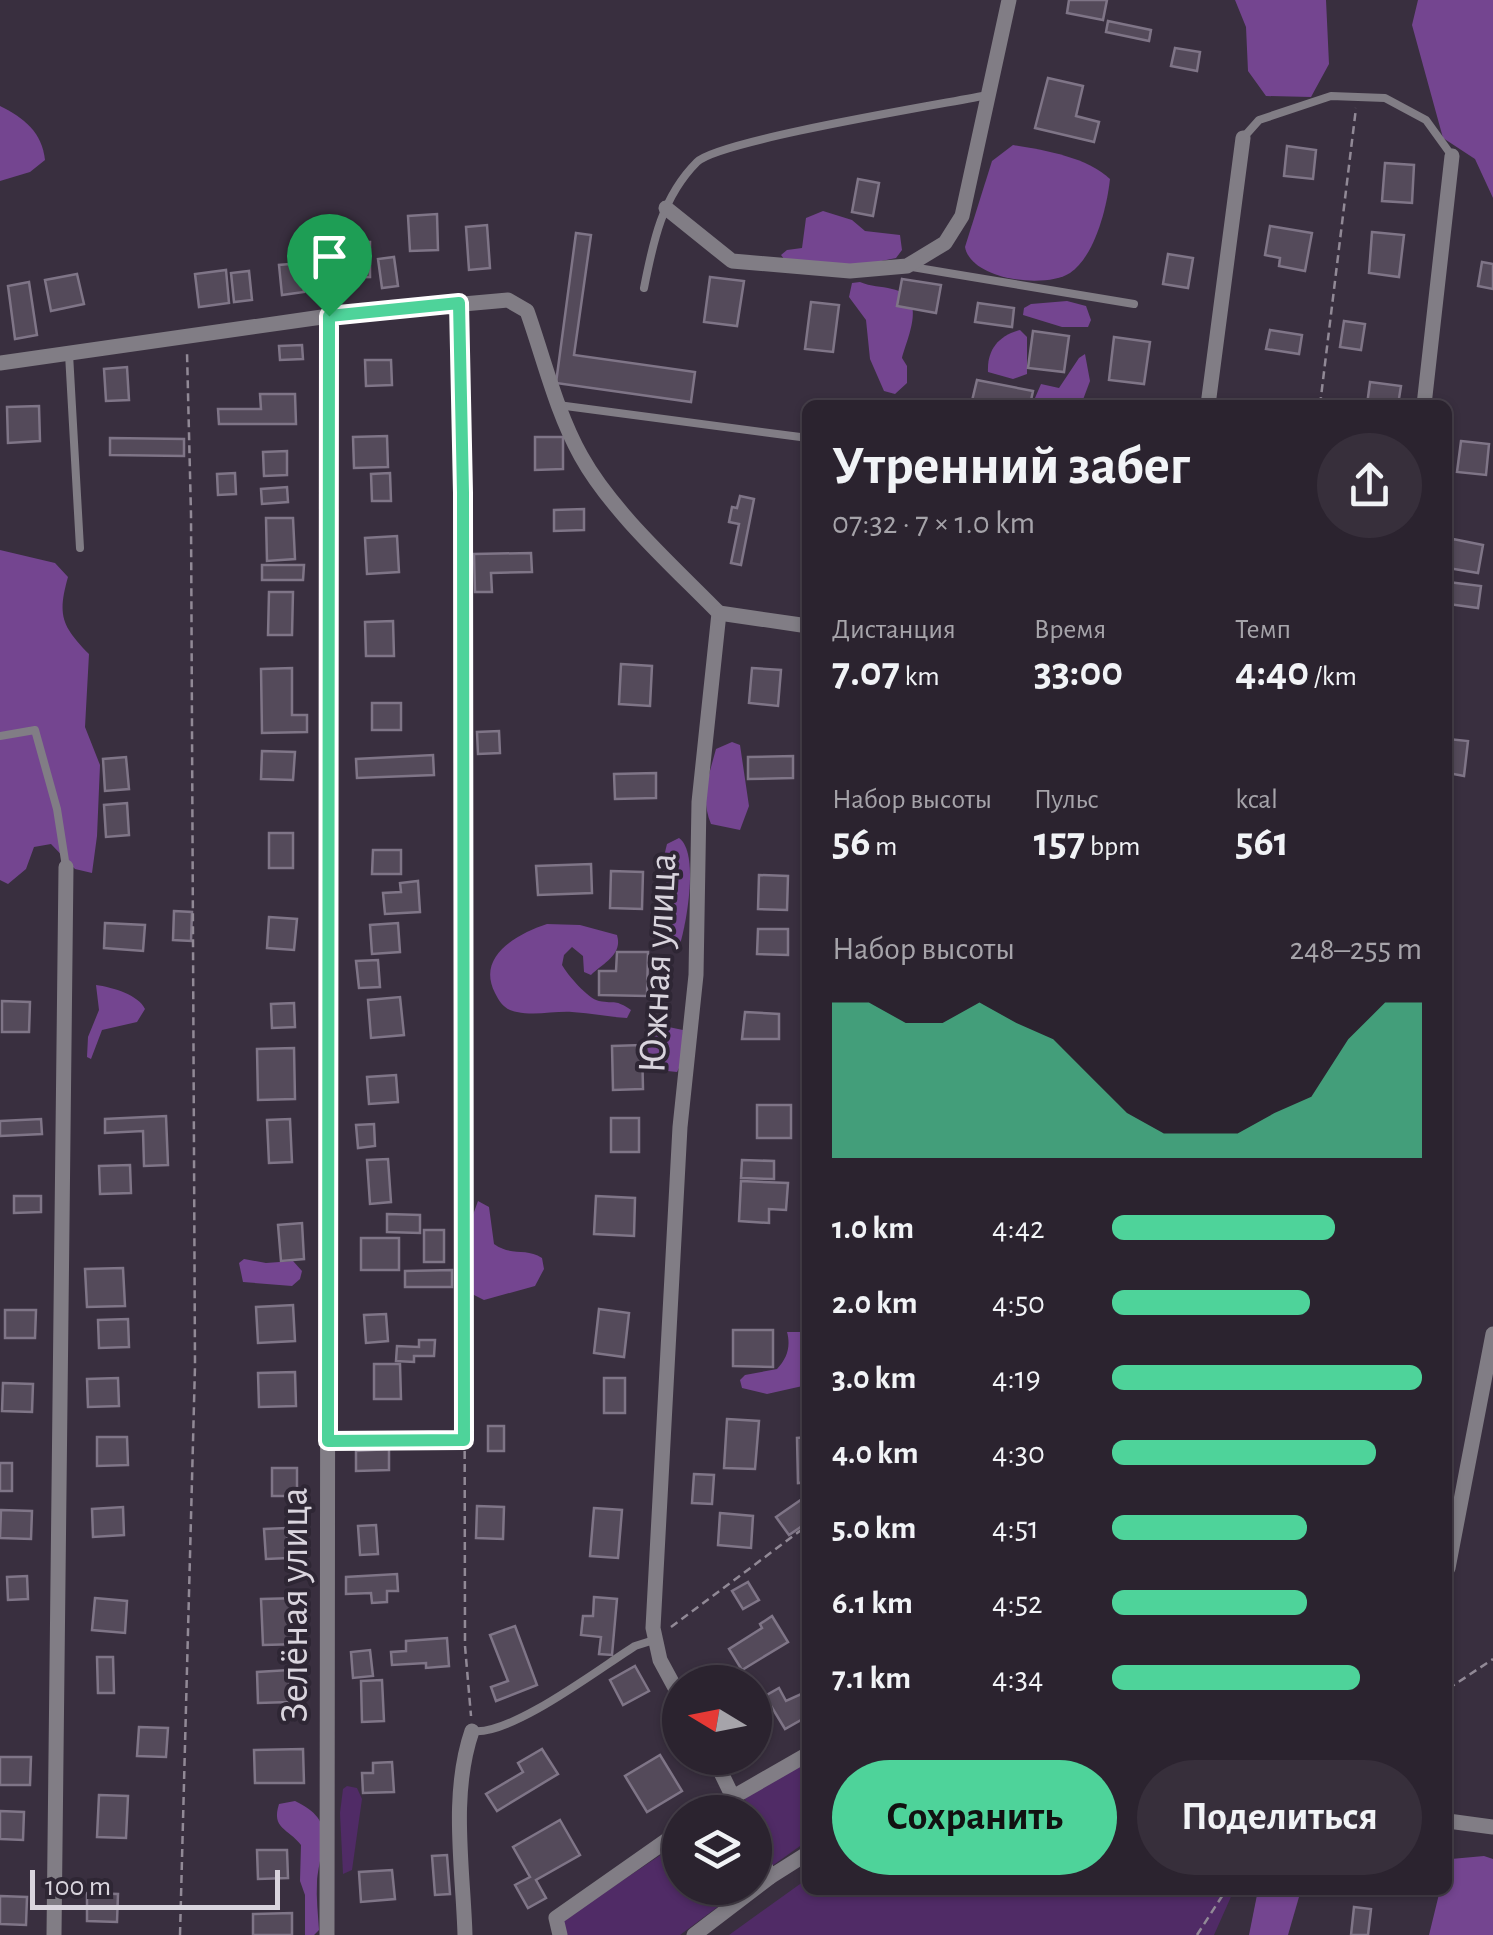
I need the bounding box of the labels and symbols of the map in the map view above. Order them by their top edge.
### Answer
pin [287,214,372,317]
street label: Южная улица [632,852,684,1074]
street label: Зелёная улица [275,1487,315,1723]
north arrow [662,1665,772,1775]
scale bar [30,1865,280,1910]

